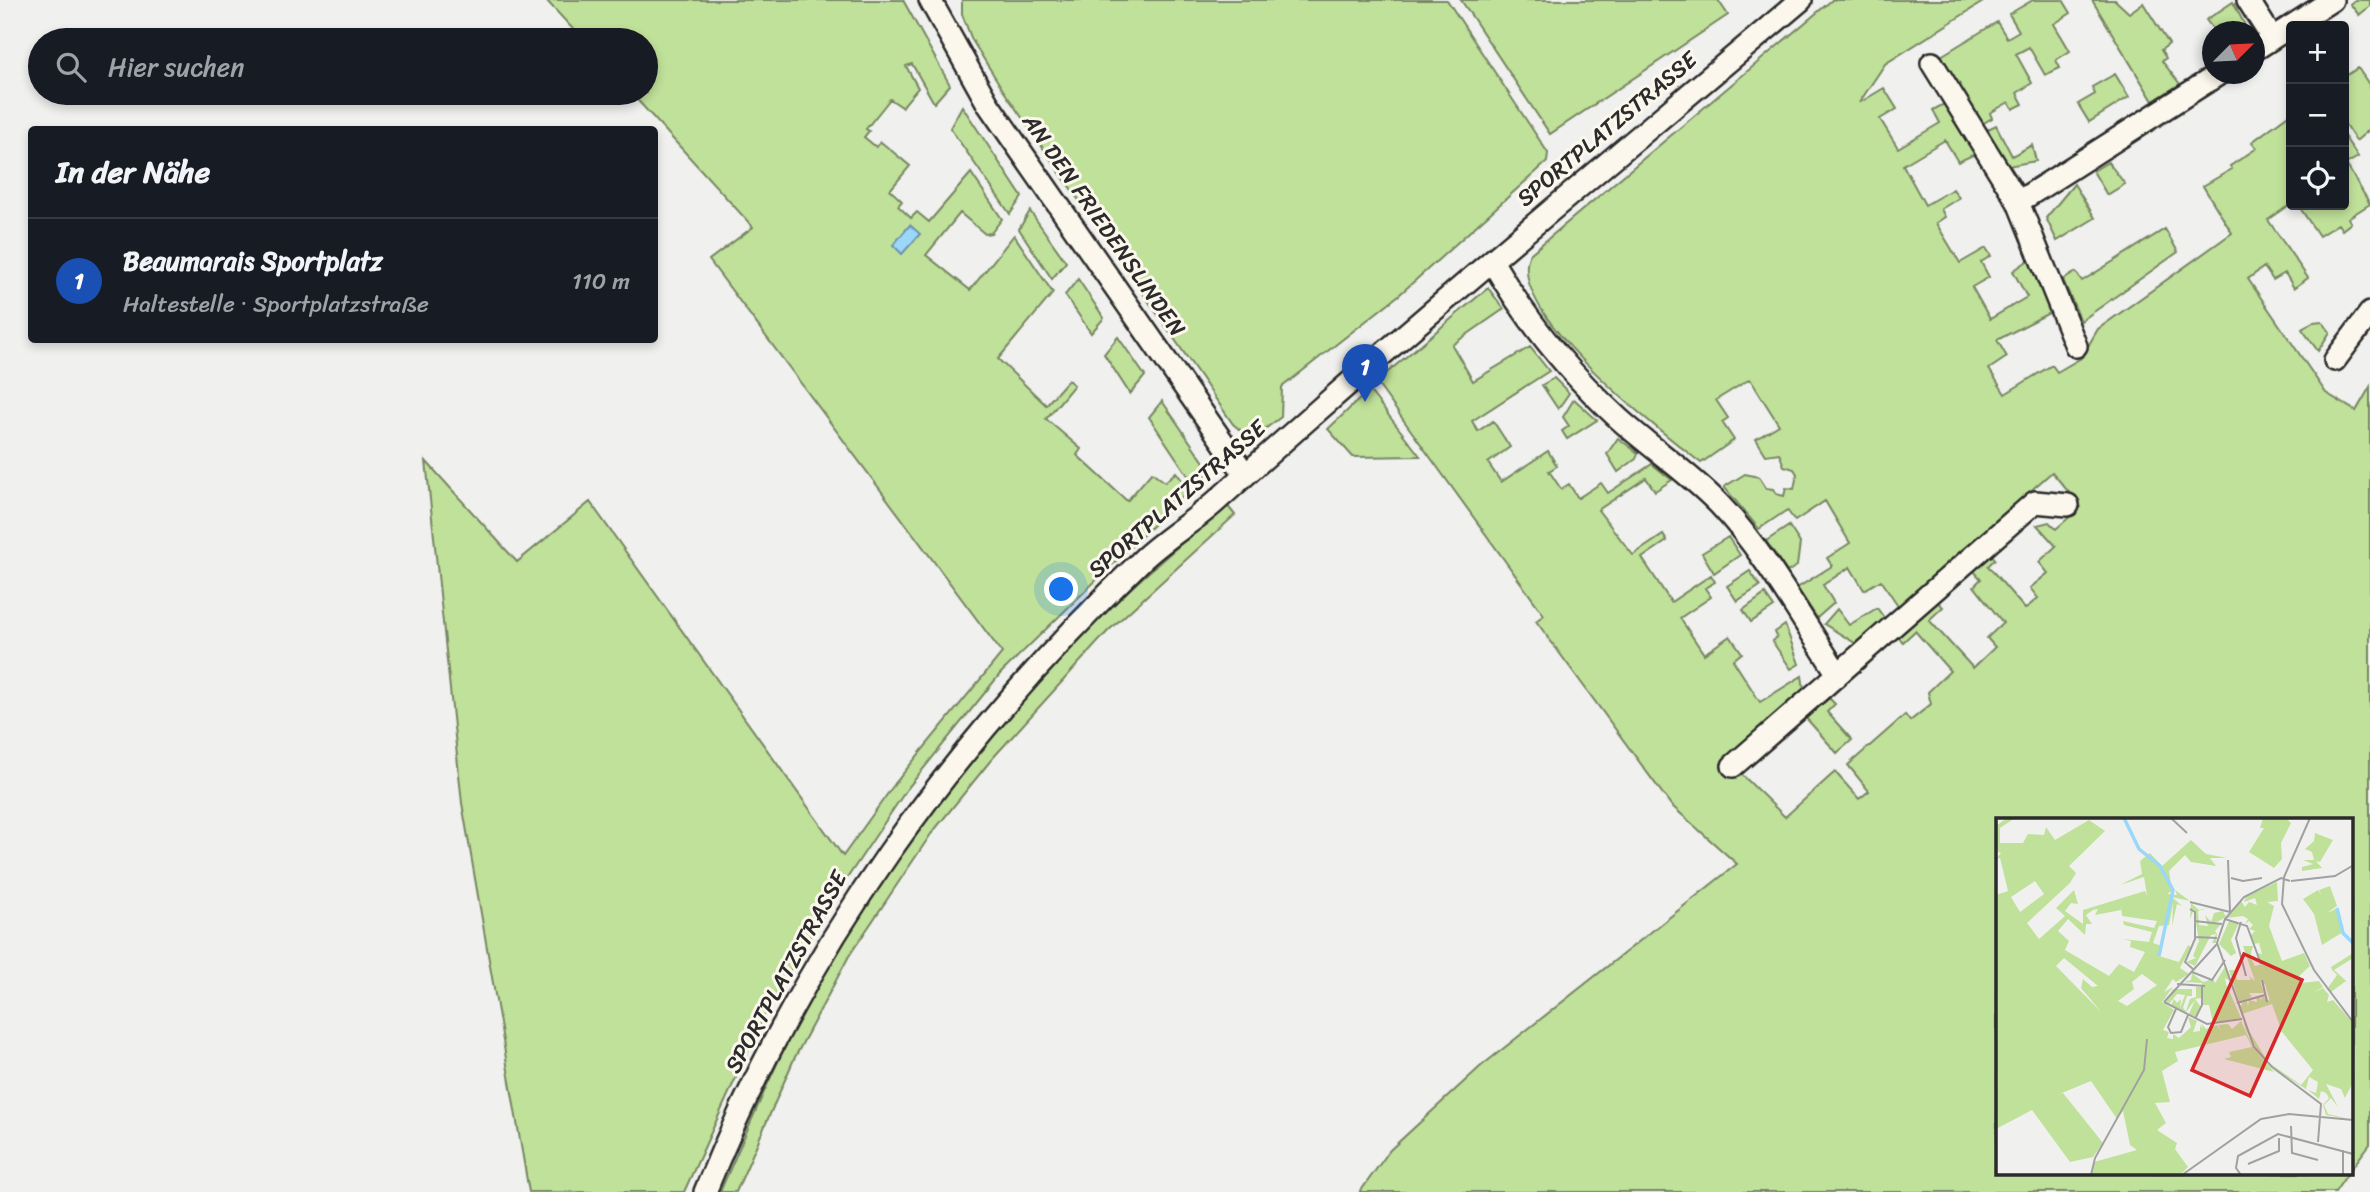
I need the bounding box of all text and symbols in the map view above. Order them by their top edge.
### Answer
north arrow [2202,21,2265,84]
map controls [2286,21,2349,210]
button: + [2286,21,2349,84]
search box [28,28,658,105]
street label: SPORTPLATZSTRASSE [1507,40,1708,218]
text: Hier suchen [108,44,244,90]
icon: search [52,48,90,86]
button: − [2286,84,2349,147]
street label: AN DEN FRIEDENSLINDEN [1011,104,1197,345]
text: In der Nähe [56,145,210,199]
button: locate [2286,147,2349,210]
text: Beaumarais Sportplatz [123,238,383,284]
text: 1 [74,261,84,302]
text: 110 m [572,261,630,302]
text: Haltestelle · Sportplatzstraße [123,284,429,325]
pin: 1 [1342,344,1388,402]
street label: SPORTPLATZSTRASSE [1078,408,1277,589]
your location [1044,572,1078,606]
inset map [1996,818,2352,1174]
street label: SPORTPLATZSTRASSE [713,862,859,1081]

